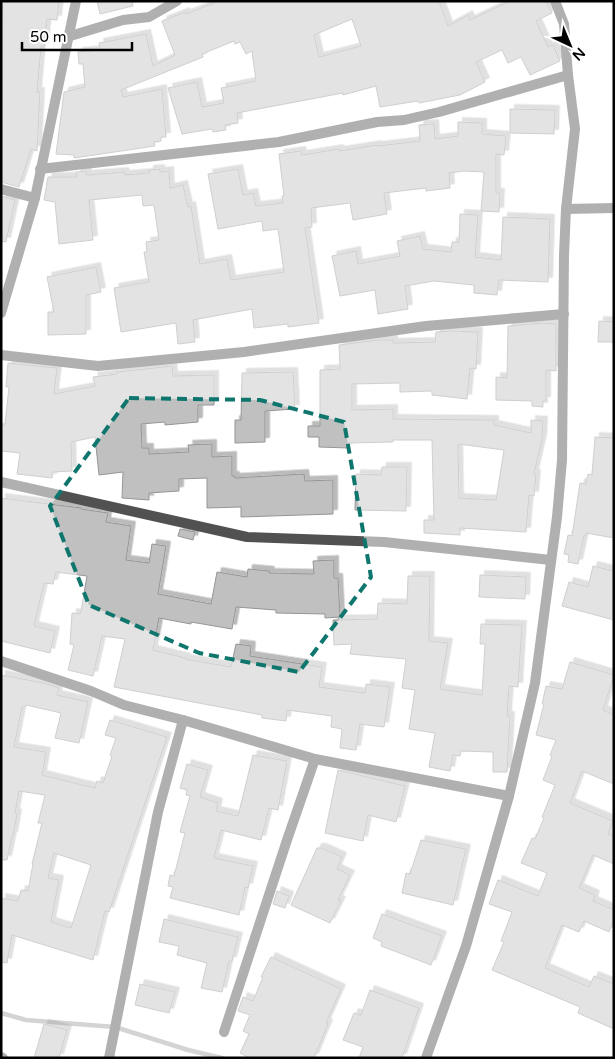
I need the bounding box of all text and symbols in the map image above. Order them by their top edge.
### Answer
scale bar [22,20,132,52]
north arrow [545,20,595,70]
text: 50 m [30,28,67,46]
text: N [569,44,589,64]

